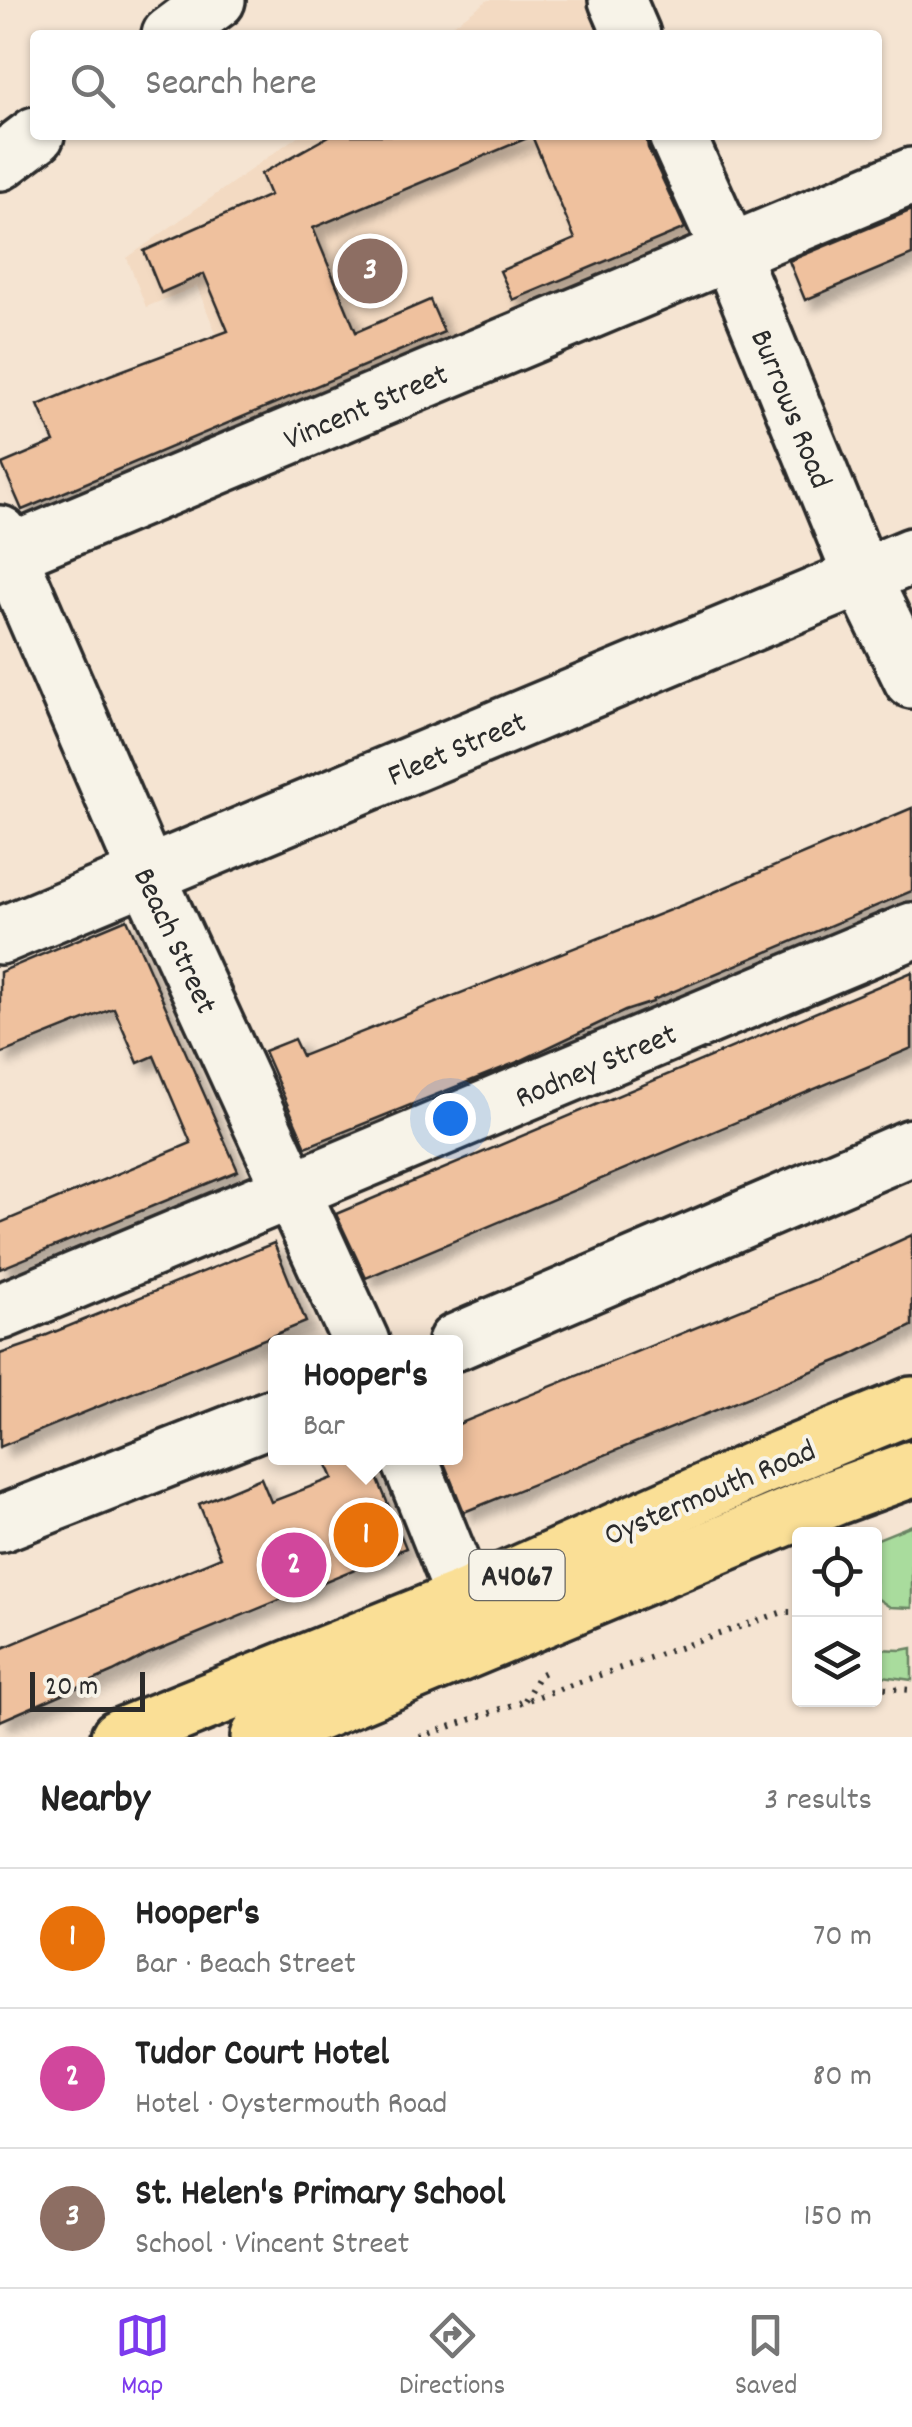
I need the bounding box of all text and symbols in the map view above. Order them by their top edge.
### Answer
search box [30,30,882,140]
icon: search [65,58,120,113]
text: Search here [145,58,317,113]
pin: 3 [338,234,402,308]
street label: Burrows Road [736,323,841,496]
street label: Vincent Street [278,354,456,465]
street label: Fleet Street [381,702,535,801]
street label: Beach Street [118,861,227,1023]
street label: Rodney Street [509,1014,685,1123]
your location [425,1093,476,1144]
popup [268,1335,463,1465]
text: Hooper's [303,1350,428,1405]
text: Bar [303,1405,345,1451]
street label: Oystermouth Road [598,1430,824,1561]
pin: 1 [334,1498,398,1572]
map controls [792,1527,882,1707]
button: locate [792,1527,882,1617]
pin: 2 [262,1528,326,1602]
road number: A4067 [470,1550,564,1600]
button: layers [792,1617,882,1707]
scale bar [30,1667,145,1712]
text: 20 m [45,1669,98,1709]
text: Nearby [40,1772,150,1832]
text: 3 results [764,1779,872,1825]
text: Hooper's [135,1888,260,1943]
text: 1 [69,1915,76,1961]
text: 70 m [813,1915,872,1961]
text: Bar · Beach Street [135,1943,356,1989]
text: Tudor Court Hotel [135,2028,389,2083]
text: 2 [66,2055,79,2101]
text: 80 m [812,2055,872,2101]
text: Hotel · Oystermouth Road [135,2083,447,2129]
text: St. Helen's Primary School [135,2168,505,2223]
text: 3 [65,2195,80,2241]
text: 150 m [803,2195,872,2241]
text: School · Vincent Street [135,2223,409,2269]
tab: Map [115,2308,170,2408]
tab: Directions [399,2308,505,2408]
tab: Saved [735,2308,797,2408]

